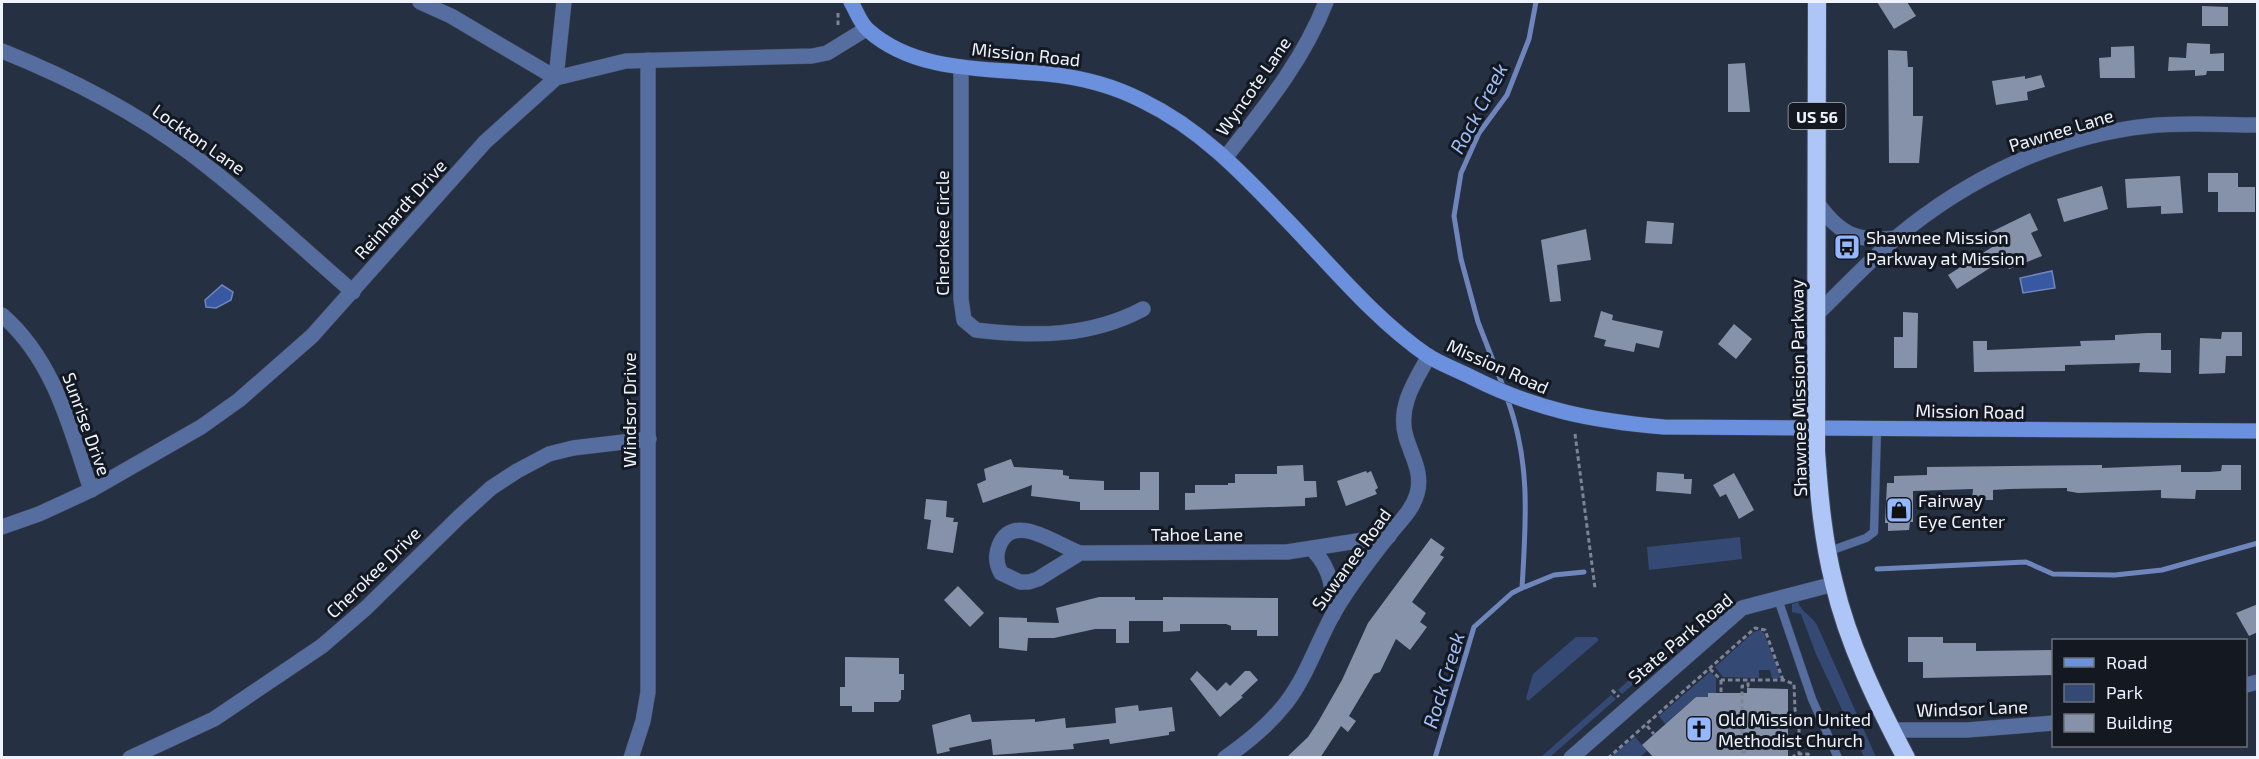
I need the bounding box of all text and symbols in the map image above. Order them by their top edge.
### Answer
street label: Wyncote Lane [1211,32,1295,140]
street label: Mission Road [971,37,1081,71]
water label: Rock Creek [1444,59,1512,157]
street label: Lockton Lane [148,99,250,179]
road number: US 56 [1788,103,1846,129]
street label: Pawnee Lane [2006,104,2116,156]
street label: Reinhardt Drive [349,154,451,264]
street label: Cherokee Circle [931,170,953,296]
place label: Shawnee Mission Parkway at Mission [1866,226,2025,269]
bus stop icon: Shawnee Mission Parkway at Mission [1832,232,1862,262]
street label: Shawnee Mission Parkway [1785,278,1811,497]
street label: Mission Road [1444,334,1552,398]
street label: Windsor Drive [618,352,640,468]
street label: Sunrise Drive [58,369,116,479]
street label: Mission Road [1915,399,2025,423]
place label: Fairway Eye Center [1918,489,2005,532]
shop icon: Fairway Eye Center [1884,495,1914,525]
street label: Suwanee Road [1307,504,1395,614]
street label: Cherokee Drive [321,522,425,622]
street label: Tahoe Lane [1151,523,1243,545]
street label: State Park Road [1623,588,1737,688]
water label: Rock Creek [1417,629,1469,731]
legend [2052,639,2247,747]
text: Road [2106,651,2147,673]
text: Park [2106,681,2143,703]
street label: Windsor Lane [1916,695,2028,721]
place label: Old Mission United Methodist Church [1718,708,1871,751]
text: Building [2106,711,2173,733]
church icon: Old Mission United Methodist Church [1684,714,1714,744]

